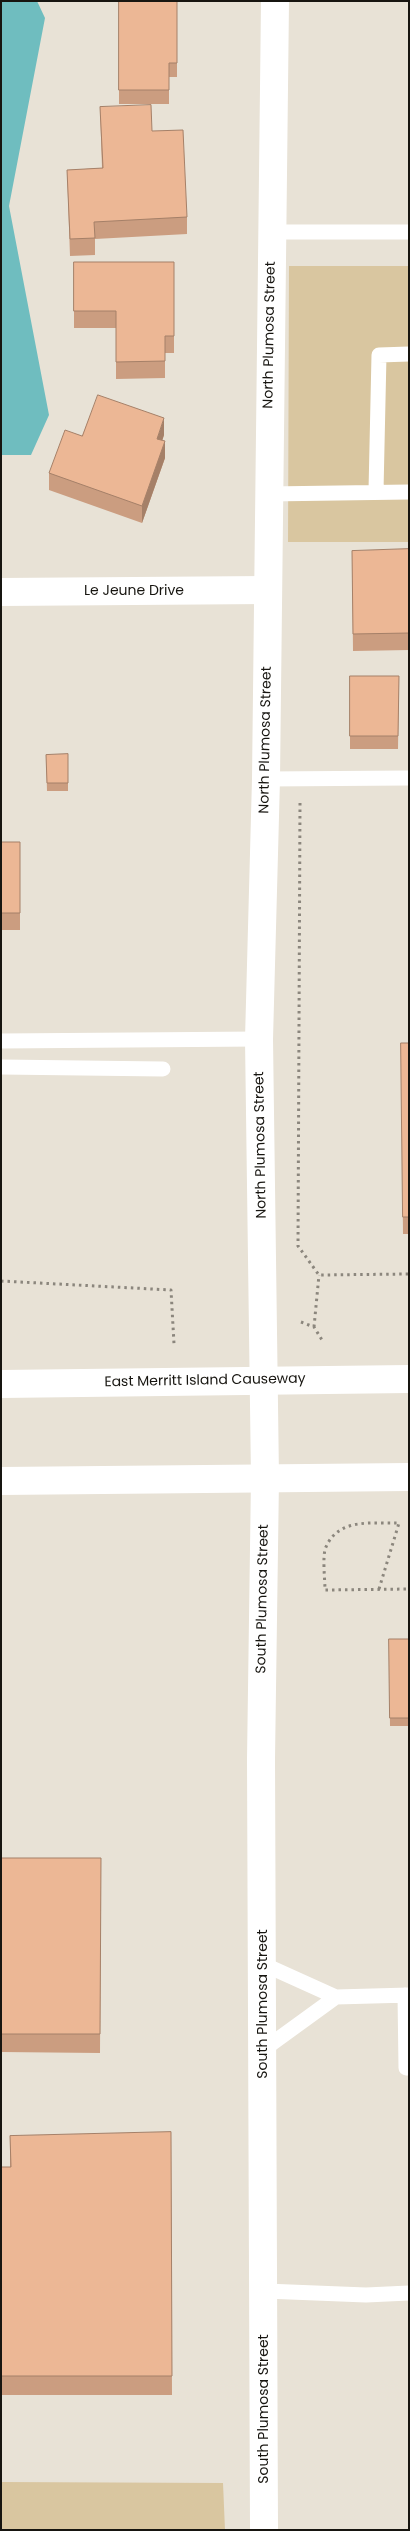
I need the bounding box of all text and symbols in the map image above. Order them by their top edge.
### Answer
street label: North Plumosa Street [260,261,280,409]
street label: Le Jeune Drive [84,583,184,599]
street label: North Plumosa Street [256,666,276,814]
street label: North Plumosa Street [251,1071,271,1219]
street label: East Merritt Island Causeway [104,1371,306,1391]
street label: South Plumosa Street [253,1524,273,1674]
street label: South Plumosa Street [255,1929,271,2079]
street label: South Plumosa Street [256,2334,272,2484]

